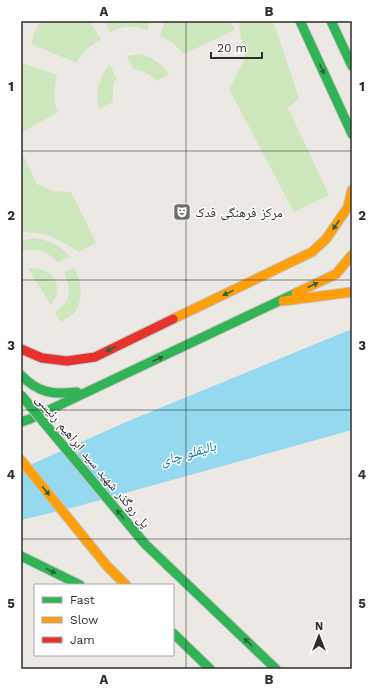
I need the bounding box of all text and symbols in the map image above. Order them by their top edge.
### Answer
text: A [100,4,109,19]
text: B [265,4,274,19]
scale bar [211,34,262,60]
text: 20 m [217,41,247,55]
one-way arrow [319,64,325,75]
text: 1 [8,79,14,94]
text: 1 [359,79,365,94]
theatre icon: مرکز فرهنگی فدک [172,202,192,222]
place label: مرکز فرهنگی فدک [195,205,283,221]
text: 2 [7,208,15,223]
text: 2 [358,208,366,223]
one-way arrow [332,220,340,230]
one-way arrow [308,282,319,288]
one-way arrow [222,290,234,296]
text: 3 [7,338,15,353]
text: 3 [358,338,366,353]
one-way arrow [105,346,116,352]
one-way arrow [152,356,164,362]
street label: پل روگذر شهید سید ابراهیم رئیسی [32,391,153,532]
water label: بالیقلو چای [159,437,218,469]
text: 4 [7,467,16,482]
text: 4 [358,467,367,482]
one-way arrow [41,485,50,496]
one-way arrow [116,509,125,519]
one-way arrow [45,568,56,574]
legend [34,584,174,656]
text: Fast [70,593,95,607]
text: 5 [7,596,15,611]
text: 5 [358,596,366,611]
text: Slow [70,613,98,627]
north arrow [299,616,339,656]
text: N [315,620,323,633]
text: Jam [70,633,95,647]
one-way arrow [243,637,253,647]
text: A [100,672,109,687]
text: B [265,672,274,687]

